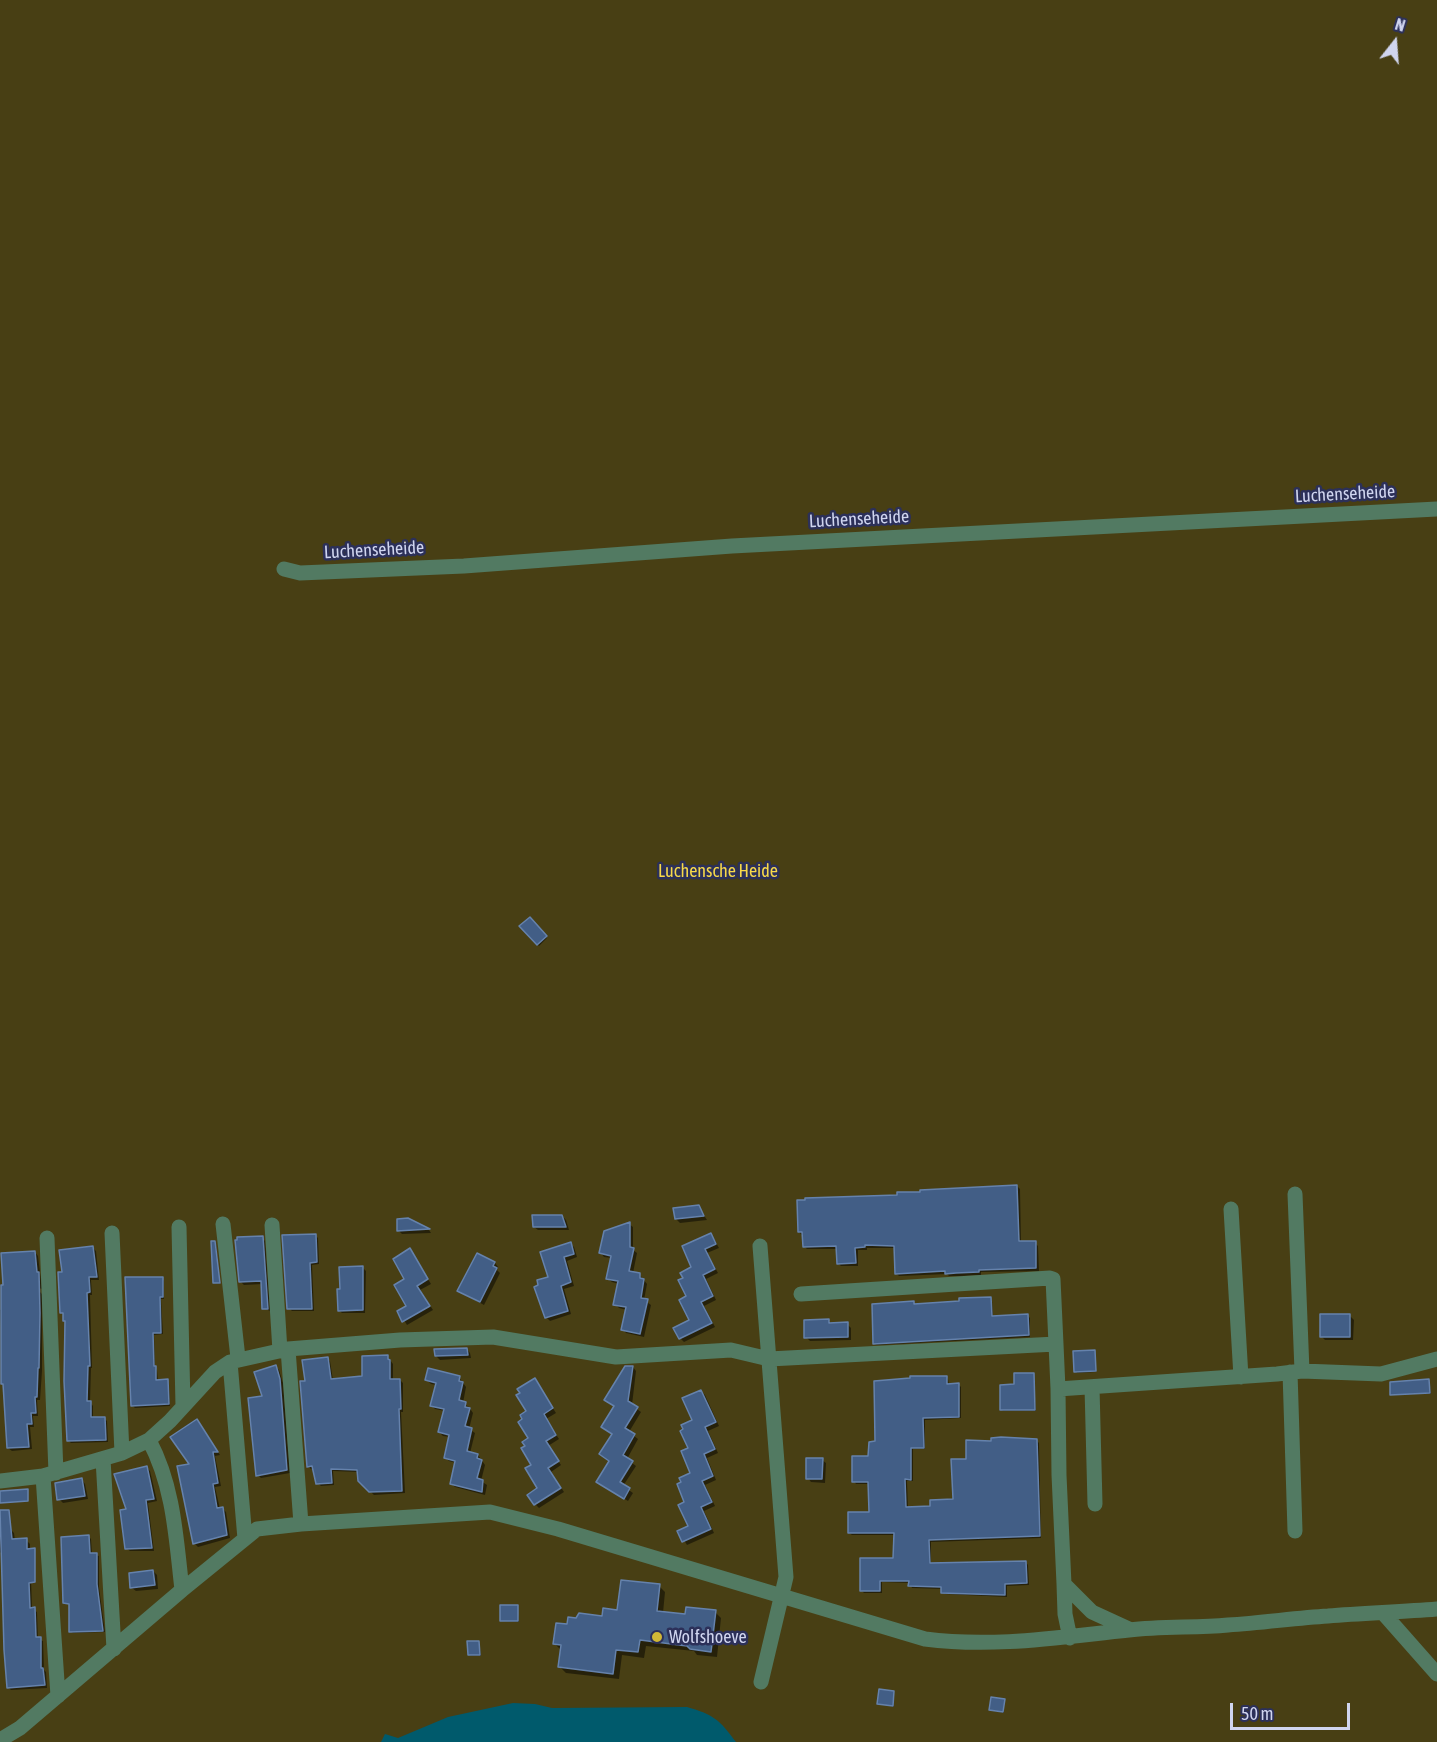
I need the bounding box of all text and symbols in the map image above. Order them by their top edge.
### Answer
north arrow [1365,12,1425,72]
text: N [1393,15,1407,35]
street label: Luchenseheide [1294,481,1396,507]
street label: Luchenseheide [808,506,910,532]
street label: Luchenseheide [323,537,425,563]
park label: Luchensche Heide [658,860,778,882]
place label: Wolfshoeve [669,1626,747,1648]
marker: Wolfshoeve [650,1630,664,1644]
scale bar [1233,1691,1353,1729]
text: 50 m [1241,1703,1273,1724]

